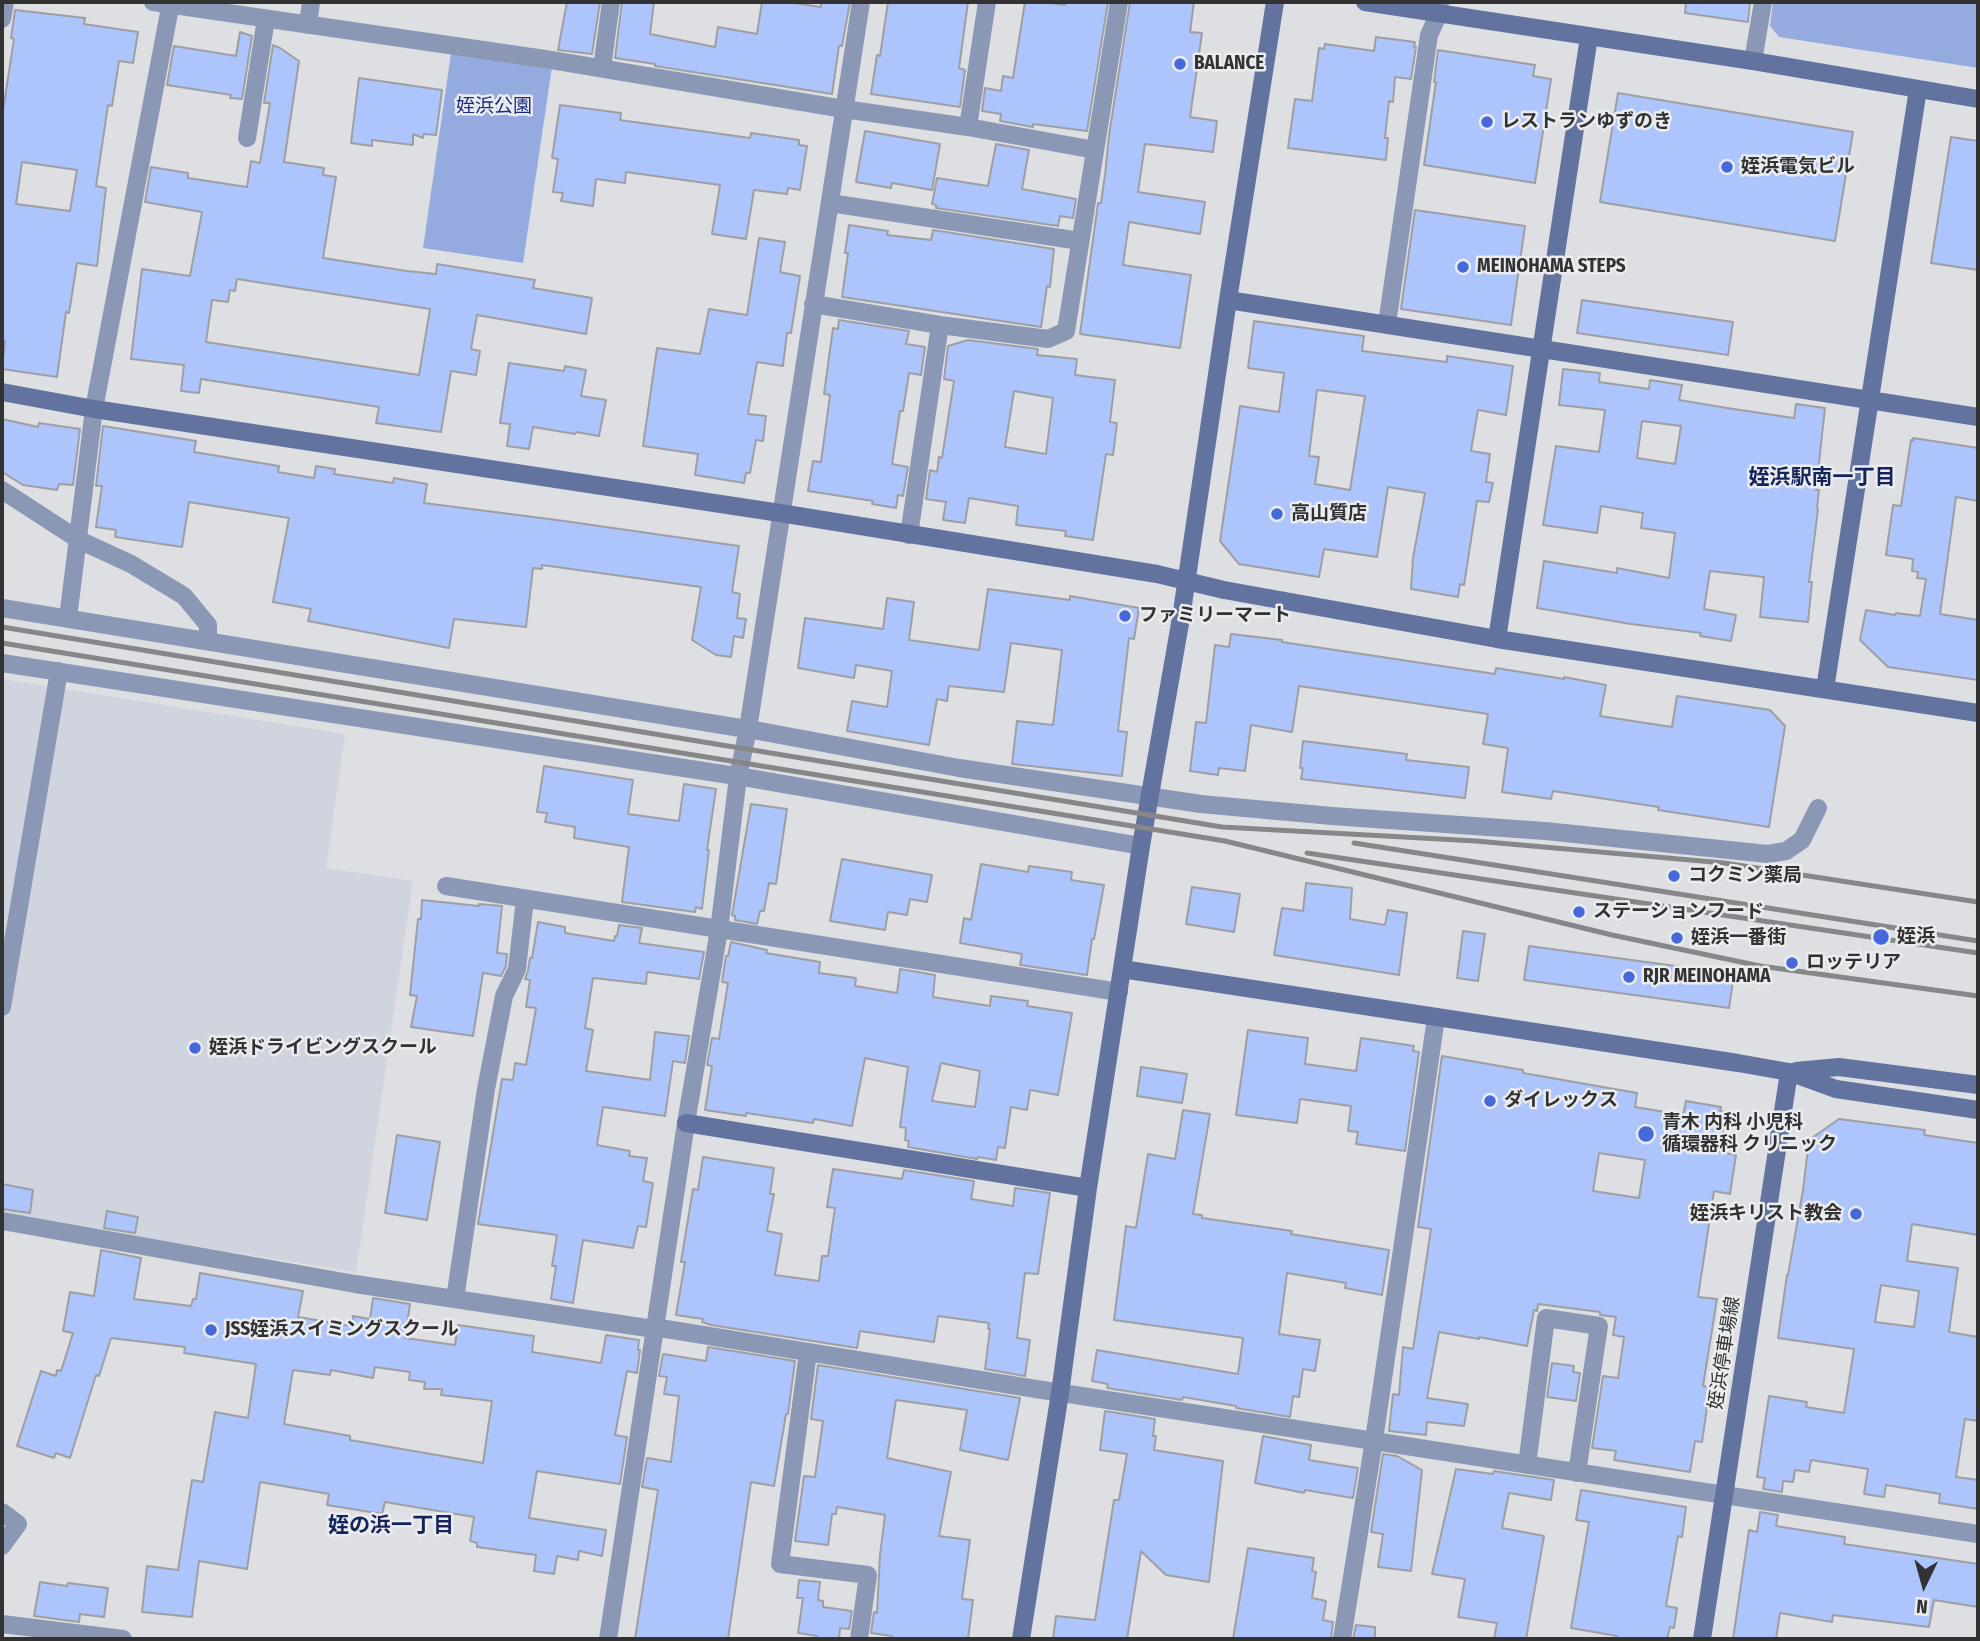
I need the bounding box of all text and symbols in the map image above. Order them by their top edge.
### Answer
place label: BALANCE [1194,53,1264,75]
marker: BALANCE [1172,56,1188,72]
park label: 姪浜公園 [456,96,532,118]
place label: レストランゆずのき [1501,111,1672,133]
marker: レストランゆずのき [1479,114,1495,130]
place label: 姪浜電気ビル [1741,156,1855,178]
marker: 姪浜電気ビル [1719,159,1735,175]
place label: MEINOHAMA STEPS [1477,256,1626,278]
marker: MEINOHAMA STEPS [1455,259,1471,275]
district label: 姪浜駅南一丁目 [1749,465,1895,491]
place label: 高山質店 [1291,503,1367,525]
marker: 高山質店 [1269,506,1285,522]
place label: ファミリーマート [1139,605,1291,627]
marker: ファミリーマート [1117,608,1133,624]
place label: コクミン薬局 [1688,865,1802,887]
marker: コクミン薬局 [1666,868,1682,884]
place label: ステーションフード [1593,901,1764,923]
marker: ステーションフード [1571,904,1587,920]
place label: 姪浜 [1897,926,1935,948]
place label: 姪浜一番街 [1691,927,1786,949]
marker: 姪浜 [1871,927,1891,947]
marker: 姪浜一番街 [1669,930,1685,946]
place label: ロッテリア [1806,952,1901,974]
marker: ロッテリア [1784,955,1800,971]
place label: RJR MEINOHAMA [1643,966,1771,988]
marker: RJR MEINOHAMA [1621,969,1637,985]
place label: 姪浜ドライビングスクール [209,1037,437,1059]
marker: 姪浜ドライビングスクール [187,1040,203,1056]
place label: ダイレックス [1504,1090,1618,1112]
marker: ダイレックス [1482,1093,1498,1109]
place label: 青木 内科 小児科 循環器科 クリニック [1662,1112,1837,1156]
marker: 青木 内科 小児科 循環器科 クリニック [1636,1124,1656,1144]
place label: 姪浜キリスト教会 [1690,1203,1842,1225]
marker: 姪浜キリスト教会 [1848,1206,1864,1222]
street label: 姪浜停車場線 [1705,1295,1745,1411]
place label: JSS姪浜スイミングスクール [225,1319,459,1341]
marker: JSS姪浜スイミングスクール [203,1322,219,1338]
district label: 姪の浜一丁目 [328,1513,454,1539]
north arrow [1889,1550,1959,1620]
text: N [1915,1594,1929,1618]

